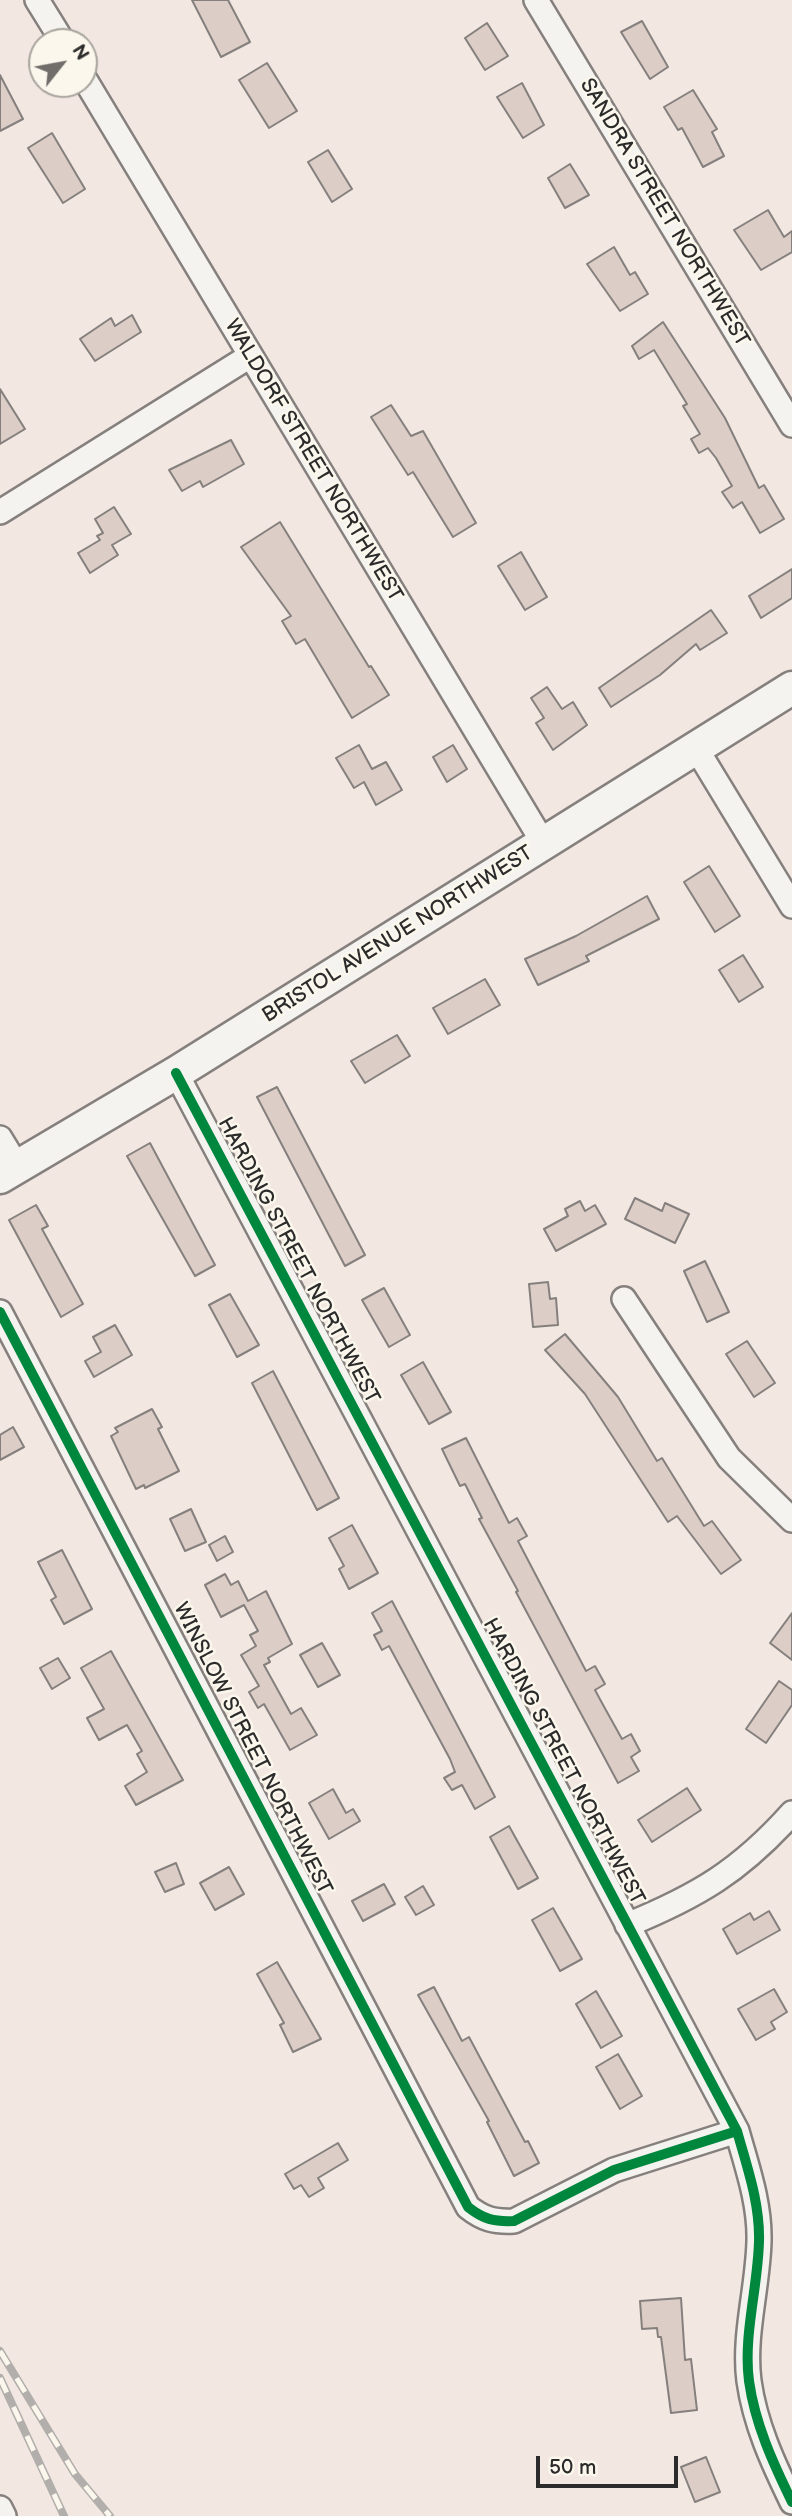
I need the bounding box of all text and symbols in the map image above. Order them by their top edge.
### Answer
north arrow [28,28,98,98]
text: N [66,41,93,65]
street label: SANDRA STREET NORTHWEST [574,74,754,352]
street label: WALDORF STREET NORTHWEST [218,315,408,607]
street label: BRISTOL AVENUE NORTHWEST [258,841,538,1029]
street label: HARDING STREET NORTHWEST [212,1113,384,1409]
street label: WINSLOW STREET NORTHWEST [167,1599,337,1899]
street label: HARDING STREET NORTHWEST [477,1614,649,1910]
scale bar [540,2442,682,2486]
text: 50 m [549,2455,596,2480]

